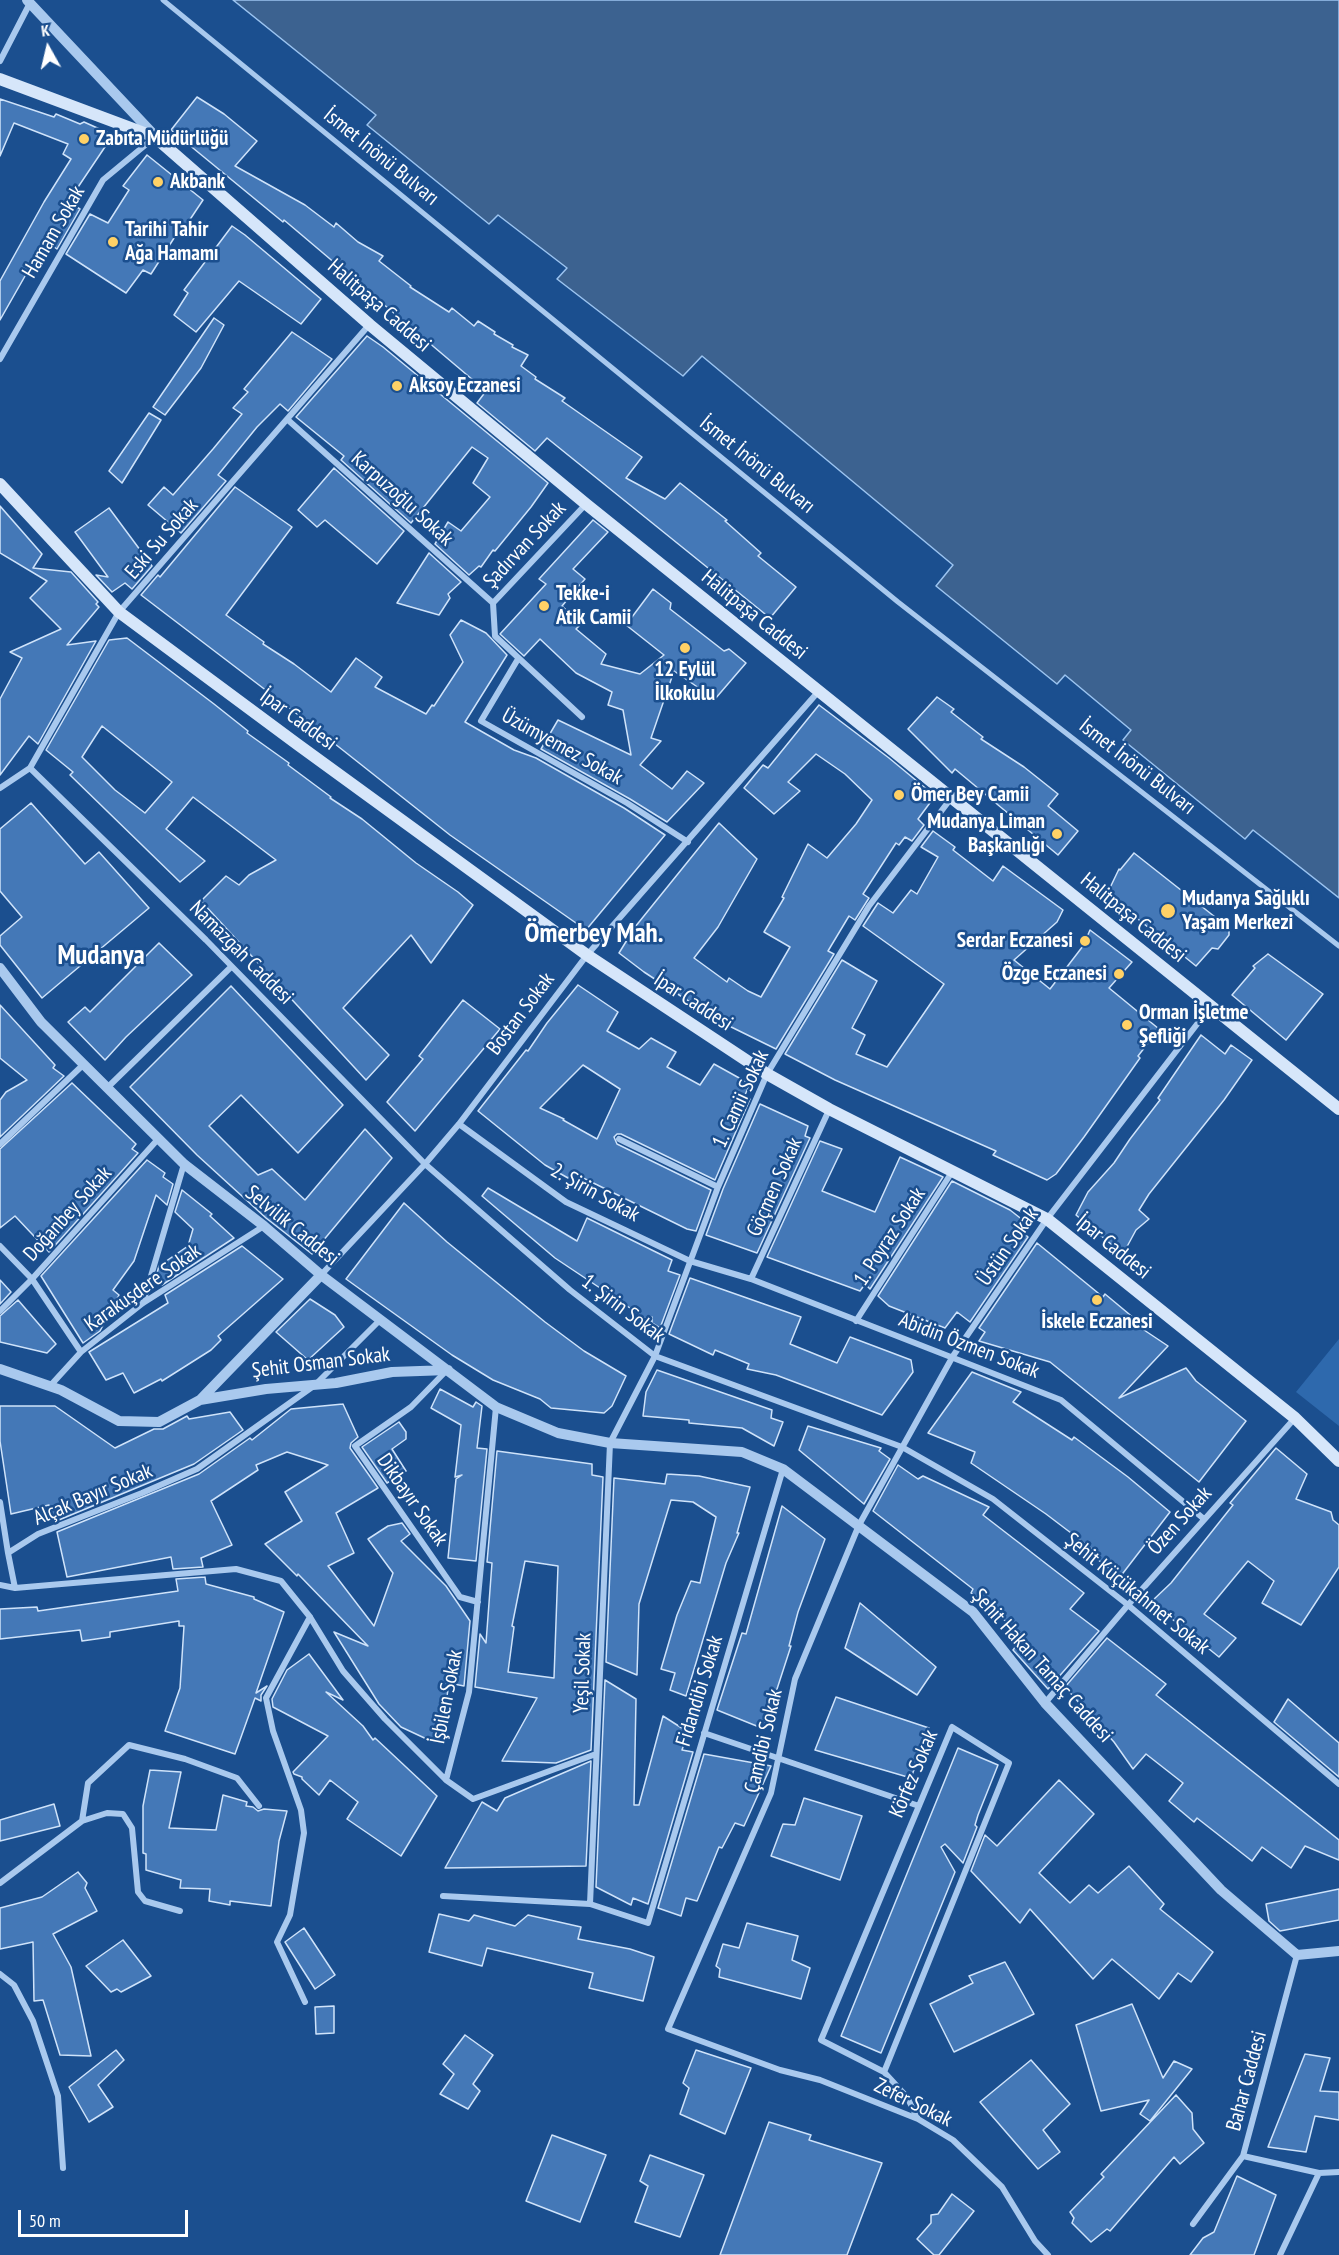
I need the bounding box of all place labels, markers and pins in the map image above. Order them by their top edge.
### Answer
place label: Zabıta Müdürlüğü [96,126,228,152]
marker: Zabıta Müdürlüğü [77,132,91,146]
place label: Akbank [170,169,225,195]
marker: Akbank [151,175,165,189]
place label: Tarihi Tahir Ağa Hamamı [125,217,219,267]
marker: Tarihi Tahir Ağa Hamamı [106,235,120,249]
place label: Aksoy Eczanesi [409,373,521,399]
marker: Aksoy Eczanesi [390,379,404,393]
place label: Tekke-i Atik Camii [556,581,631,631]
marker: Tekke-i Atik Camii [537,599,551,613]
marker: 12 Eylül İlkokulu [678,641,692,655]
place label: 12 Eylül İlkokulu [654,657,716,707]
place label: Ömer Bey Camii [911,782,1029,808]
marker: Ömer Bey Camii [892,788,906,802]
place label: Mudanya Liman Başkanlığı [927,809,1045,859]
marker: Mudanya Liman Başkanlığı [1050,827,1064,841]
place label: Mudanya Sağlıklı Yaşam Merkezi [1182,886,1310,936]
marker: Mudanya Sağlıklı Yaşam Merkezi [1159,902,1177,920]
place label: Serdar Eczanesi [957,928,1073,954]
marker: Serdar Eczanesi [1078,934,1092,948]
place label: Özge Eczanesi [1002,961,1107,987]
marker: Özge Eczanesi [1112,967,1126,981]
place label: Orman İşletme Şefliği [1139,1000,1249,1050]
marker: Orman İşletme Şefliği [1120,1018,1134,1032]
marker: İskele Eczanesi [1090,1293,1104,1307]
place label: İskele Eczanesi [1041,1309,1153,1335]

